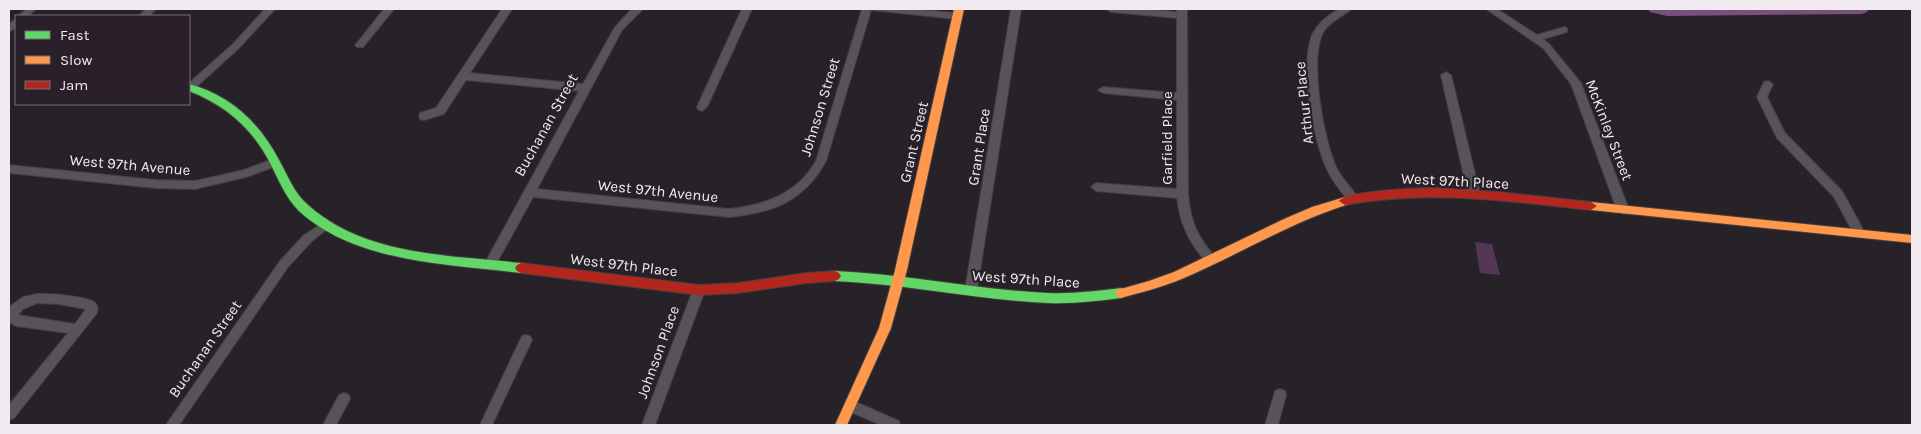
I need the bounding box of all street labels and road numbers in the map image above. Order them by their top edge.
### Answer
street label: Johnson Street [796,55,844,159]
street label: Arthur Place [1291,61,1317,145]
street label: Buchanan Street [510,70,582,179]
street label: McKinley Street [1581,77,1637,183]
street label: Garfield Place [1158,91,1176,185]
street label: Grant Street [896,99,932,184]
street label: Grant Place [964,107,994,187]
street label: West 97th Avenue [69,151,191,179]
street label: West 97th Place [1401,169,1509,193]
street label: West 97th Avenue [597,176,719,206]
street label: West 97th Place [569,249,679,281]
street label: West 97th Place [972,266,1080,292]
street label: Buchanan Street [165,297,245,401]
street label: Johnson Place [633,303,683,401]

